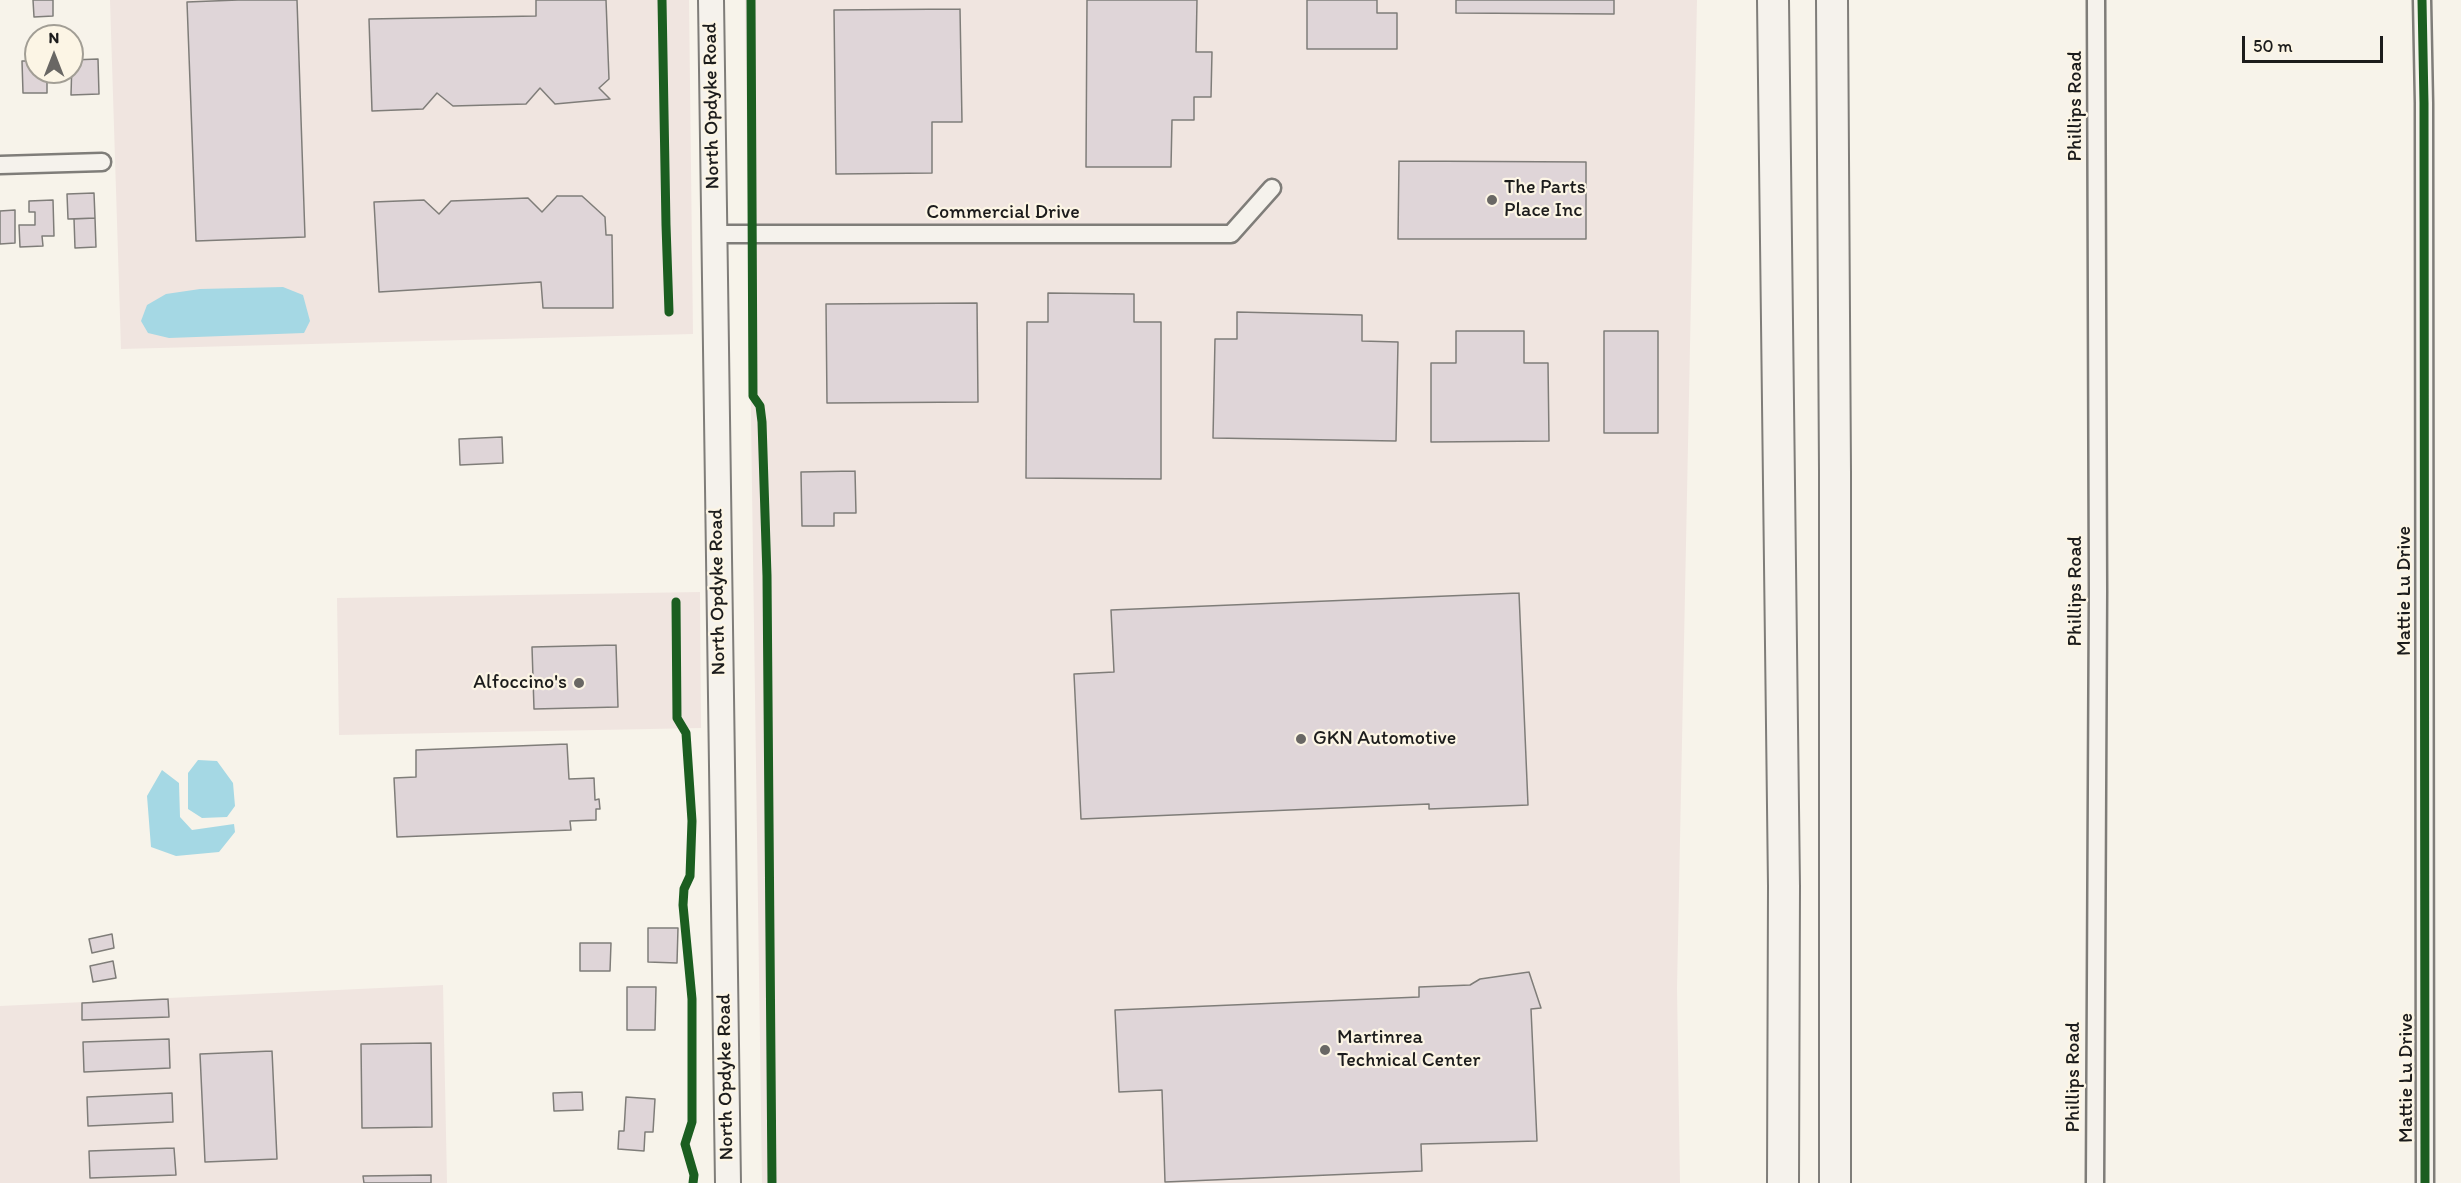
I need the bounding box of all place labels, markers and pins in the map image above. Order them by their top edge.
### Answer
place label: The Parts Place Inc [1504,176,1586,223]
marker: The Parts Place Inc [1485,193,1499,207]
place label: Alfoccino's [473,671,567,695]
marker: Alfoccino's [572,676,586,690]
place label: GKN Automotive [1313,727,1456,751]
marker: GKN Automotive [1294,732,1308,746]
place label: Martinrea Technical Center [1337,1026,1480,1073]
marker: Martinrea Technical Center [1318,1043,1332,1057]

